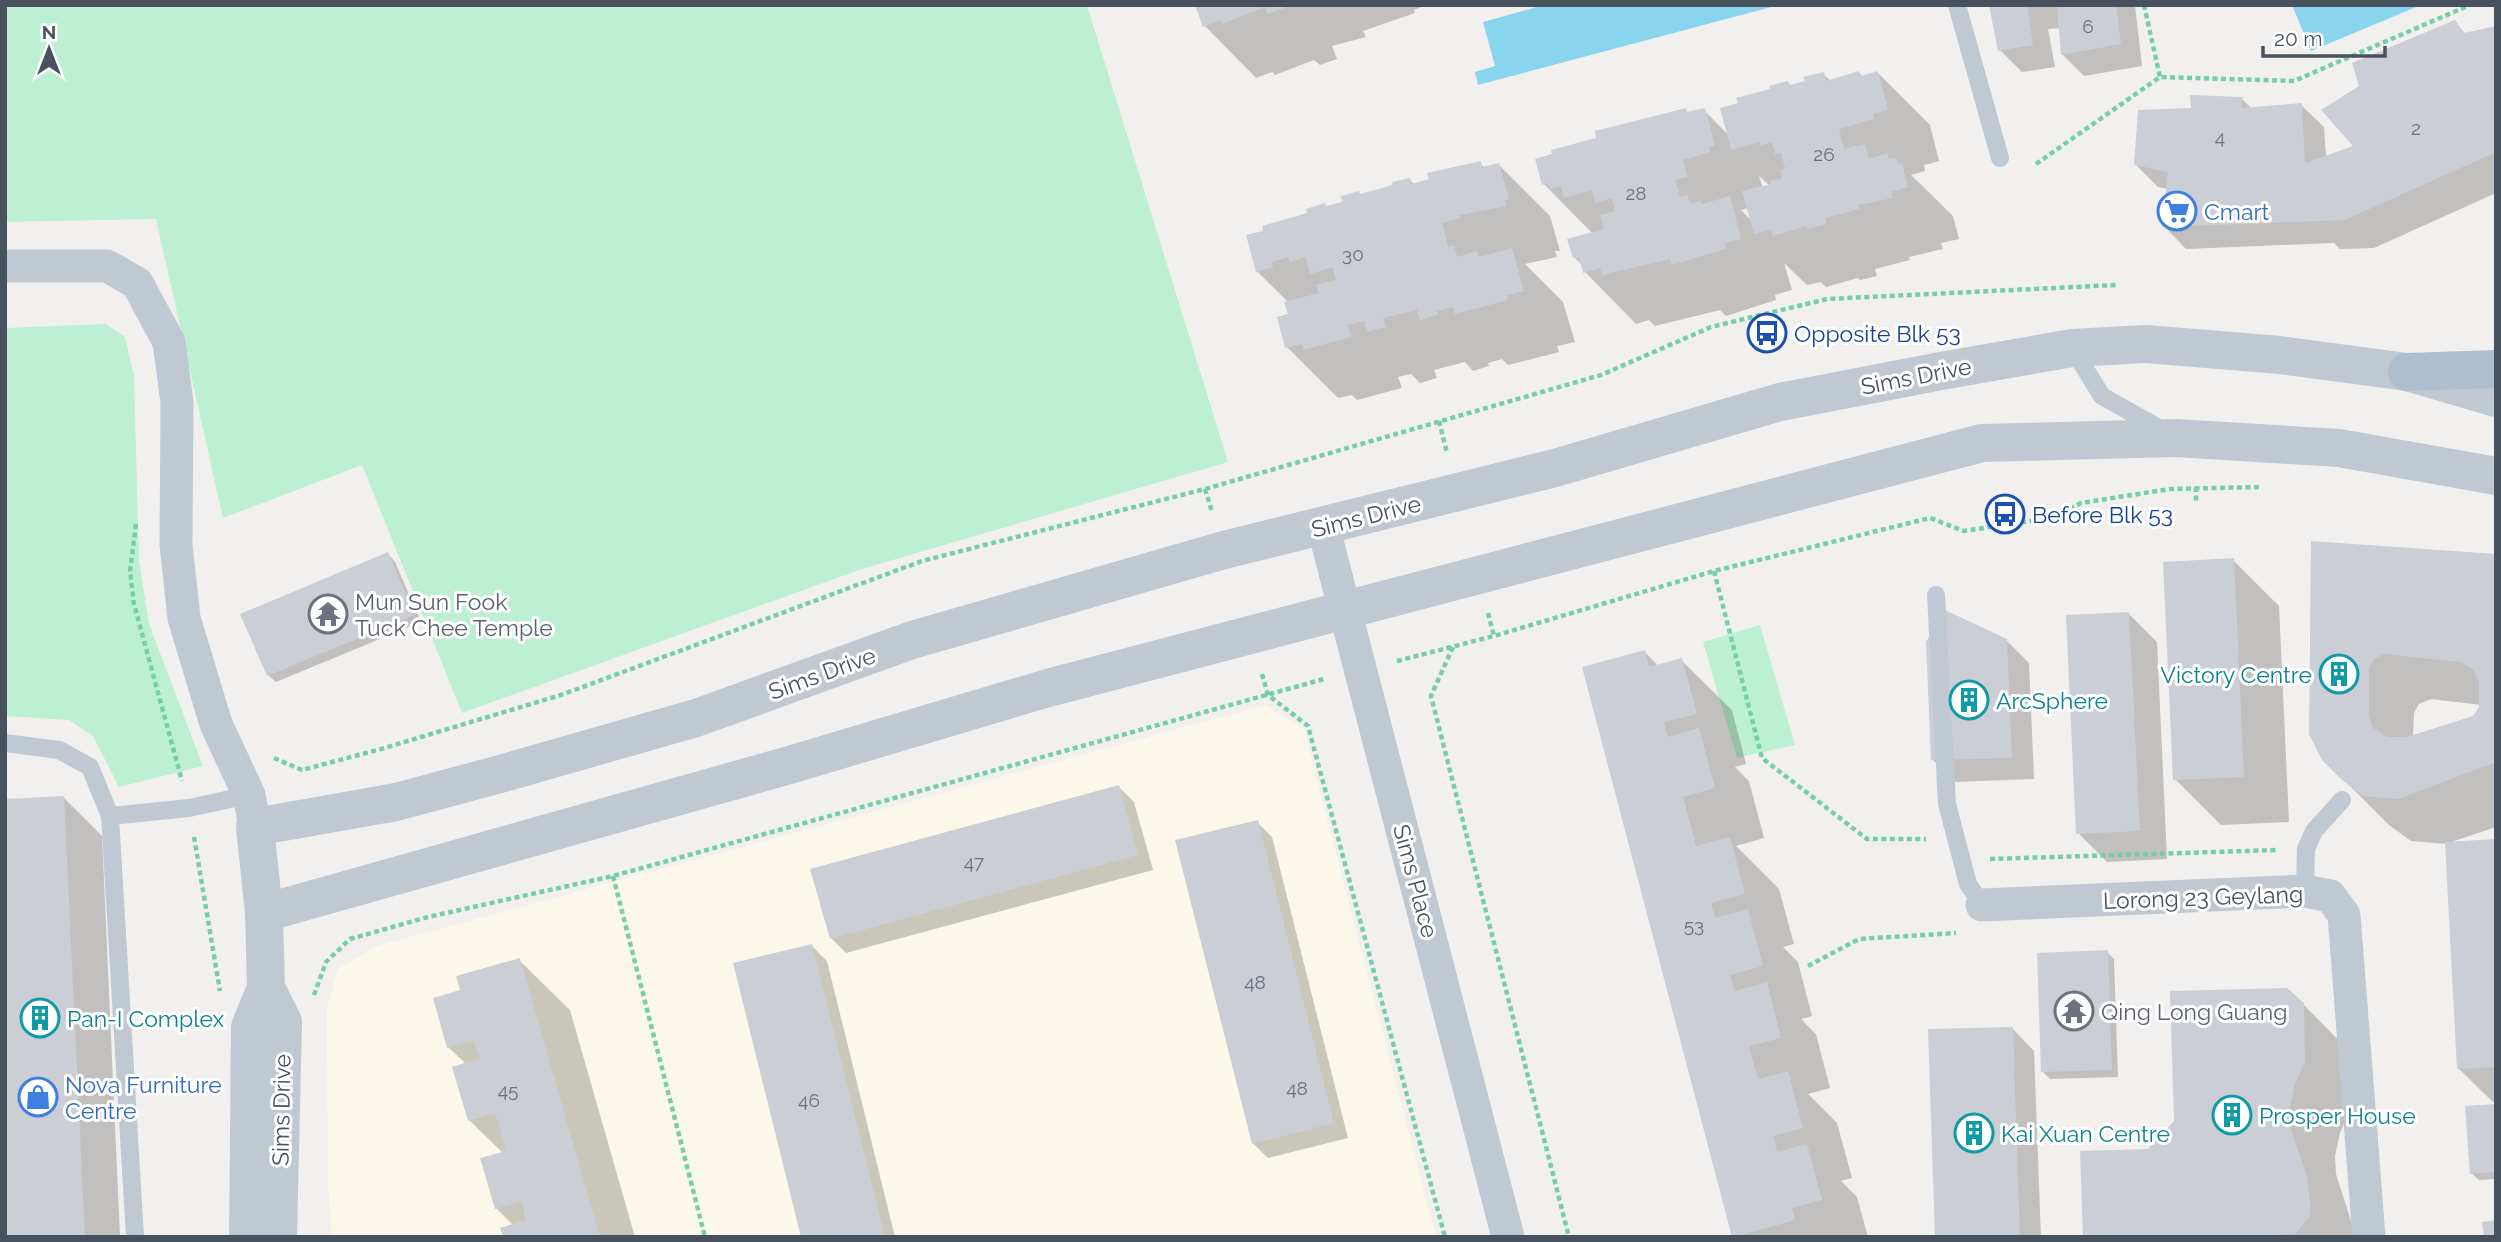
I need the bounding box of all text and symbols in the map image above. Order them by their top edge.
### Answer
north arrow [14,14,84,84]
scale bar [2263,14,2386,58]
house number: 6 [2082,15,2094,37]
text: N [42,21,56,43]
text: 20 m [2274,26,2322,51]
house number: 2 [2411,117,2421,139]
house number: 4 [2215,126,2225,148]
house number: 26 [1813,143,1835,165]
house number: 28 [1625,182,1647,204]
supermarket icon: Cmart [2156,190,2198,232]
place label: Cmart [2204,198,2270,225]
house number: 30 [1342,243,1364,265]
bus stop icon: Opposite Blk 53 [1746,312,1788,354]
place label: Opposite Blk 53 [1794,320,1961,347]
street label: Sims Drive [1858,352,1974,400]
street label: Sims Drive [1308,489,1424,543]
bus stop icon: Before Blk 53 [1984,493,2026,535]
place label: Before Blk 53 [2032,501,2173,528]
place label: Mun Sun Fook Tuck Chee Temple [355,588,553,641]
temple icon: Mun Sun Fook Tuck Chee Temple [307,593,349,635]
street label: Sims Drive [765,641,879,705]
building icon: Victory Centre [2318,653,2360,695]
place label: Victory Centre [2160,661,2312,688]
building icon: ArcSphere [1948,679,1990,721]
place label: ArcSphere [1996,687,2108,714]
street label: Sims Place [1388,821,1444,941]
house number: 47 [964,851,984,873]
street label: Lorong 23 Geylang [2102,880,2304,914]
house number: 53 [1684,914,1704,936]
house number: 48 [1244,971,1266,993]
temple icon: Qing Long Guang [2053,990,2095,1032]
building icon: Pan-I Complex [19,997,61,1039]
place label: Qing Long Guang [2101,998,2287,1025]
place label: Pan-I Complex [67,1005,224,1032]
street label: Sims Drive [267,1054,295,1166]
place label: Nova Furniture Centre [65,1071,222,1124]
shop icon: Nova Furniture Centre [17,1076,59,1118]
house number: 48 [1286,1077,1308,1099]
house number: 45 [498,1079,518,1101]
house number: 46 [798,1089,820,1111]
building icon: Prosper House [2211,1094,2253,1136]
place label: Prosper House [2259,1102,2416,1129]
building icon: Kai Xuan Centre [1953,1112,1995,1154]
place label: Kai Xuan Centre [2001,1120,2170,1147]

